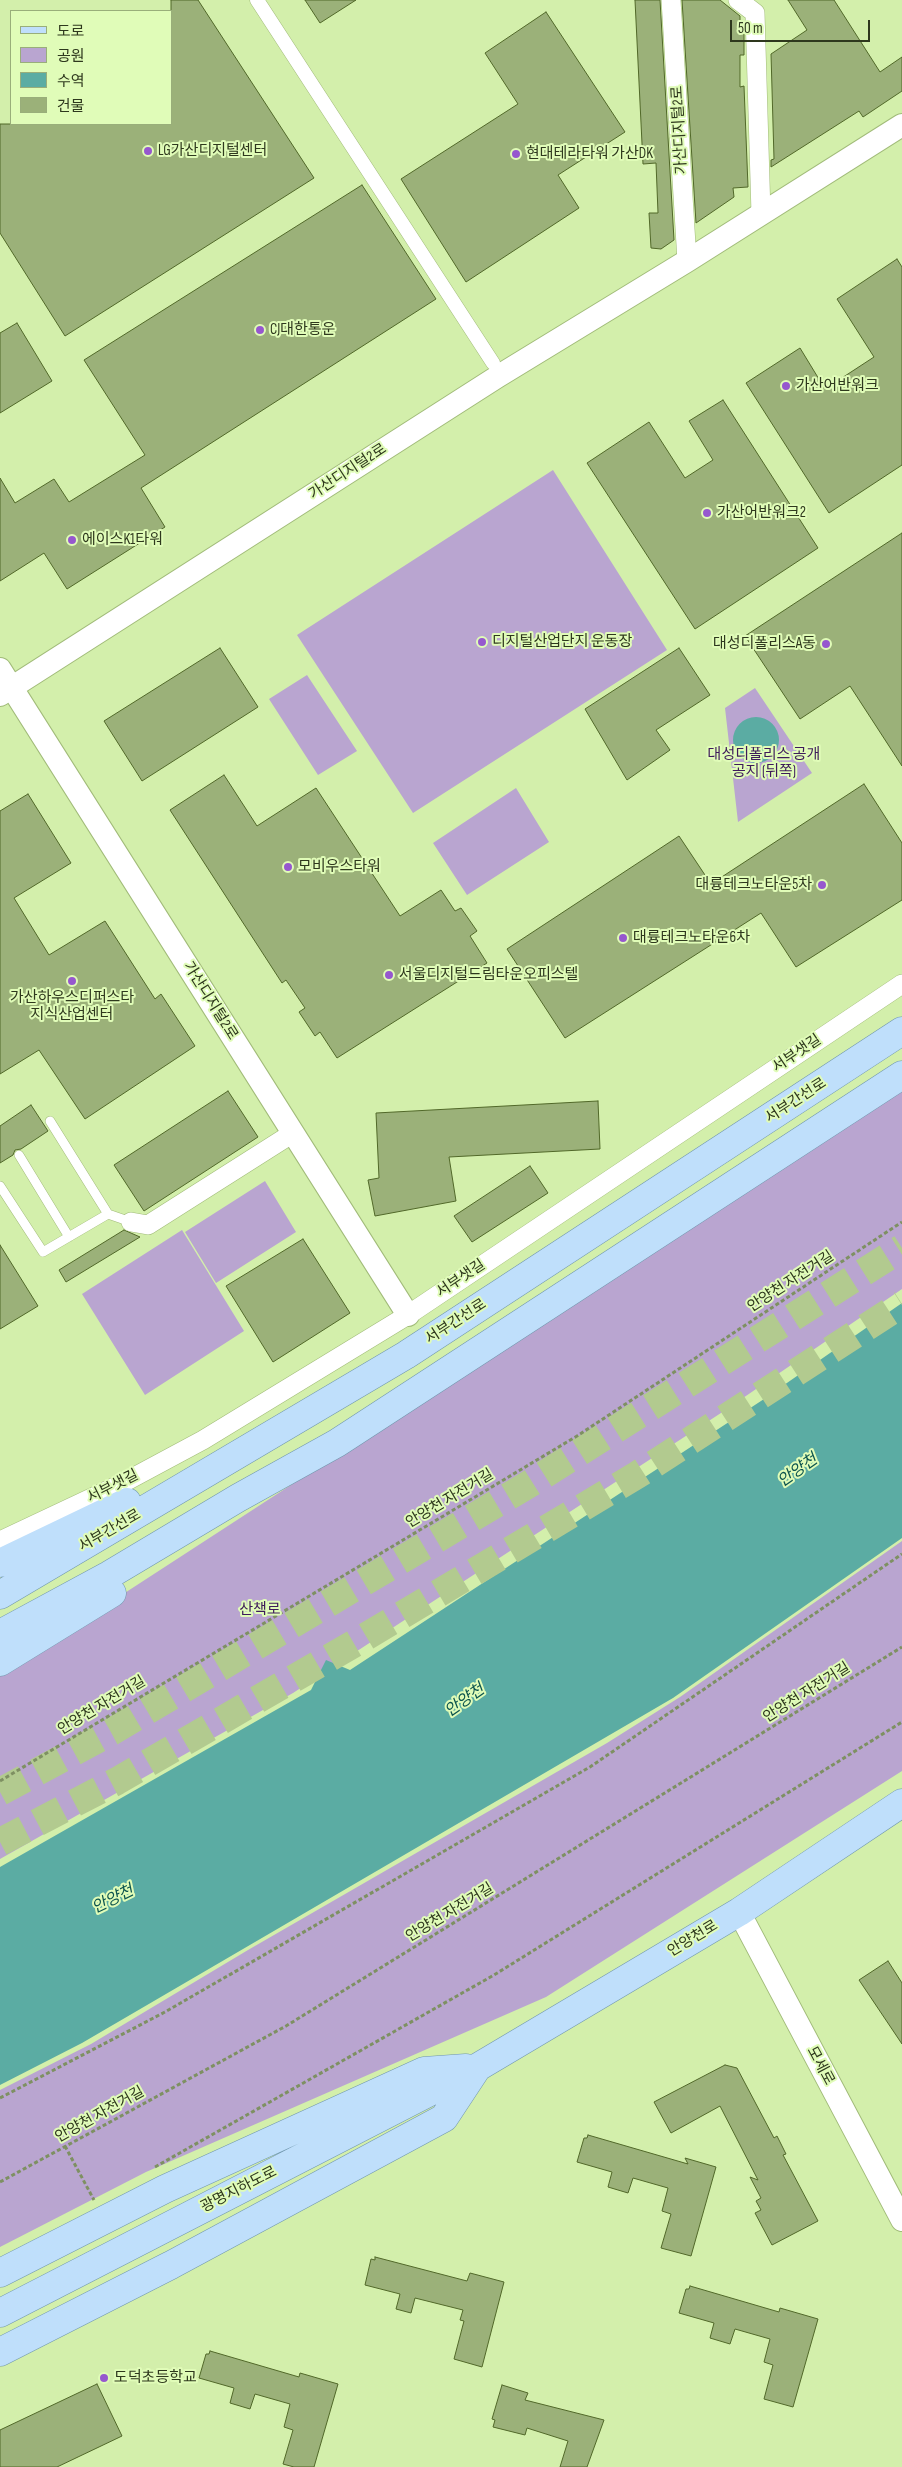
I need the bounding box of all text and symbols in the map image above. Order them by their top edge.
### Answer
legend [10,10,172,125]
scale bar [732,10,872,42]
text: 50 m [738,19,763,38]
text: 도로 [57,22,85,41]
text: 공원 [57,47,85,66]
text: 수역 [57,72,85,91]
street label: 가산디지털2로 [669,85,691,175]
text: 건물 [57,97,85,116]
place label: LG가산디지털센터 [158,142,267,160]
marker: LG가산디지털센터 [142,145,154,157]
place label: 현대테라타워 가산DK [526,145,653,163]
marker: 현대테라타워 가산DK [510,148,522,160]
place label: CJ대한통운 [270,321,335,339]
marker: CJ대한통운 [254,324,266,336]
place label: 가산어반워크 [796,377,879,395]
marker: 가산어반워크 [780,380,792,392]
street label: 가산디지털2로 [306,440,390,504]
place label: 가산어반워크2 [717,504,806,522]
marker: 가산어반워크2 [701,507,713,519]
place label: 에이스K1타워 [82,531,163,549]
marker: 에이스K1타워 [66,534,78,546]
place label: 디지털산업단지 운동장 [492,633,632,651]
place label: 대성디폴리스A동 [713,635,816,653]
marker: 디지털산업단지 운동장 [476,636,488,648]
marker: 대성디폴리스A동 [820,638,832,650]
park label: 대성디폴리스 공개 공지 (뒤쪽) [708,746,820,781]
place label: 모비우스타워 [298,858,381,876]
marker: 모비우스타워 [282,861,294,873]
place label: 대륭테크노타운5차 [696,876,812,894]
marker: 대륭테크노타운5차 [816,879,828,891]
place label: 대륭테크노타운6차 [633,929,750,947]
marker: 대륭테크노타운6차 [617,932,629,944]
street label: 가산디지털2로 [179,959,241,1043]
place label: 서울디지털드림타운오피스텔 [399,966,578,984]
marker: 서울디지털드림타운오피스텔 [383,969,395,981]
marker: 가산하우스디퍼스타 지식산업센터 [66,975,78,987]
place label: 가산하우스디퍼스타 지식산업센터 [10,989,134,1024]
street label: 서부샛길 [769,1031,825,1077]
street label: 서부간선로 [762,1075,830,1127]
street label: 안양천 자전거길 [745,1247,837,1317]
street label: 서부샛길 [433,1256,489,1302]
street label: 서부간선로 [422,1296,490,1348]
water label: 안양천 [774,1450,822,1492]
street label: 서부샛길 [84,1466,142,1508]
street label: 안양천 자전거길 [403,1466,497,1532]
street label: 서부간선로 [76,1506,144,1556]
park label: 산책로 [239,1601,281,1619]
street label: 안양천 자전거길 [760,1659,854,1727]
street label: 안양천 자전거길 [55,1673,149,1739]
water label: 안양천 [441,1680,489,1722]
street label: 안양천 자전거길 [403,1880,497,1946]
water label: 안양천 [89,1882,137,1918]
street label: 안양천로 [665,1917,721,1961]
street label: 모세로 [802,2043,838,2089]
street label: 안양천 자전거길 [52,2083,148,2147]
street label: 광명지하도로 [198,2163,280,2217]
place label: 도덕초등학교 [114,2369,197,2387]
marker: 도덕초등학교 [98,2372,110,2384]

